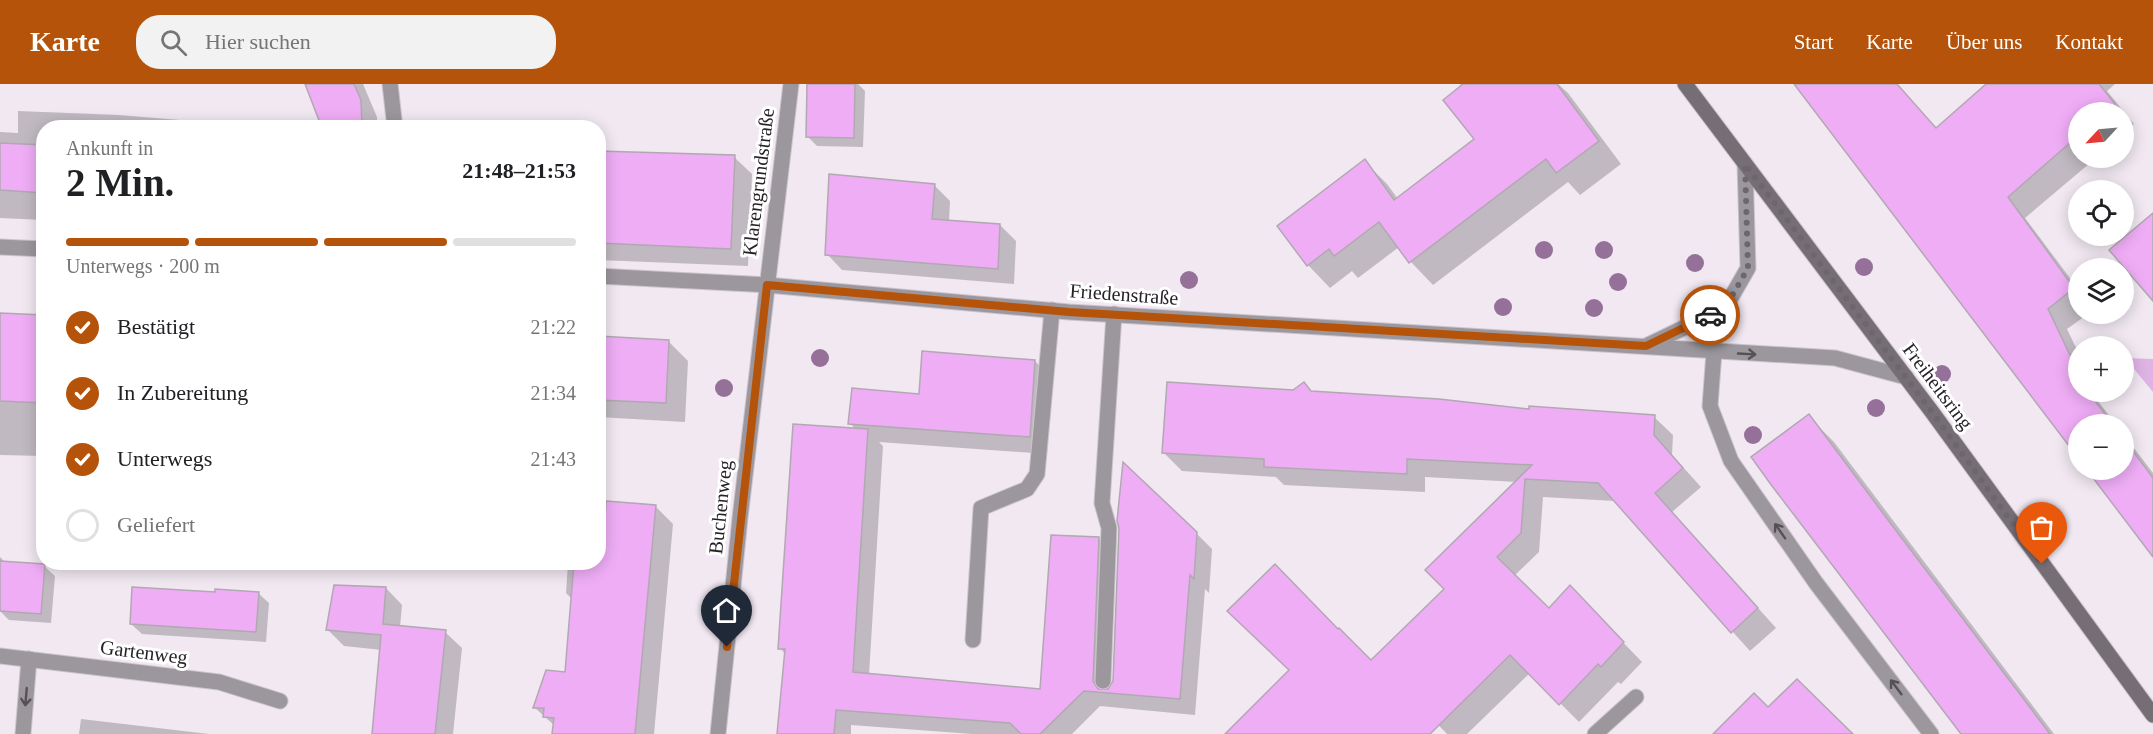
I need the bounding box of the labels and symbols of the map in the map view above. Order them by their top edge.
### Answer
north arrow [2068,102,2134,168]
street label: Klarengrundstraße [738,107,779,257]
street label: Friedenstraße [1069,279,1179,309]
courier [1680,285,1740,345]
street label: Freiheitsring [1898,339,1978,434]
one-way arrow [1736,348,1756,359]
street label: Buchenweg [704,459,737,555]
pin [2016,502,2067,564]
one-way arrow [1774,523,1786,539]
pin [701,585,752,647]
street label: Gartenweg [99,636,189,669]
one-way arrow [1889,680,1902,696]
one-way arrow [20,686,31,706]

